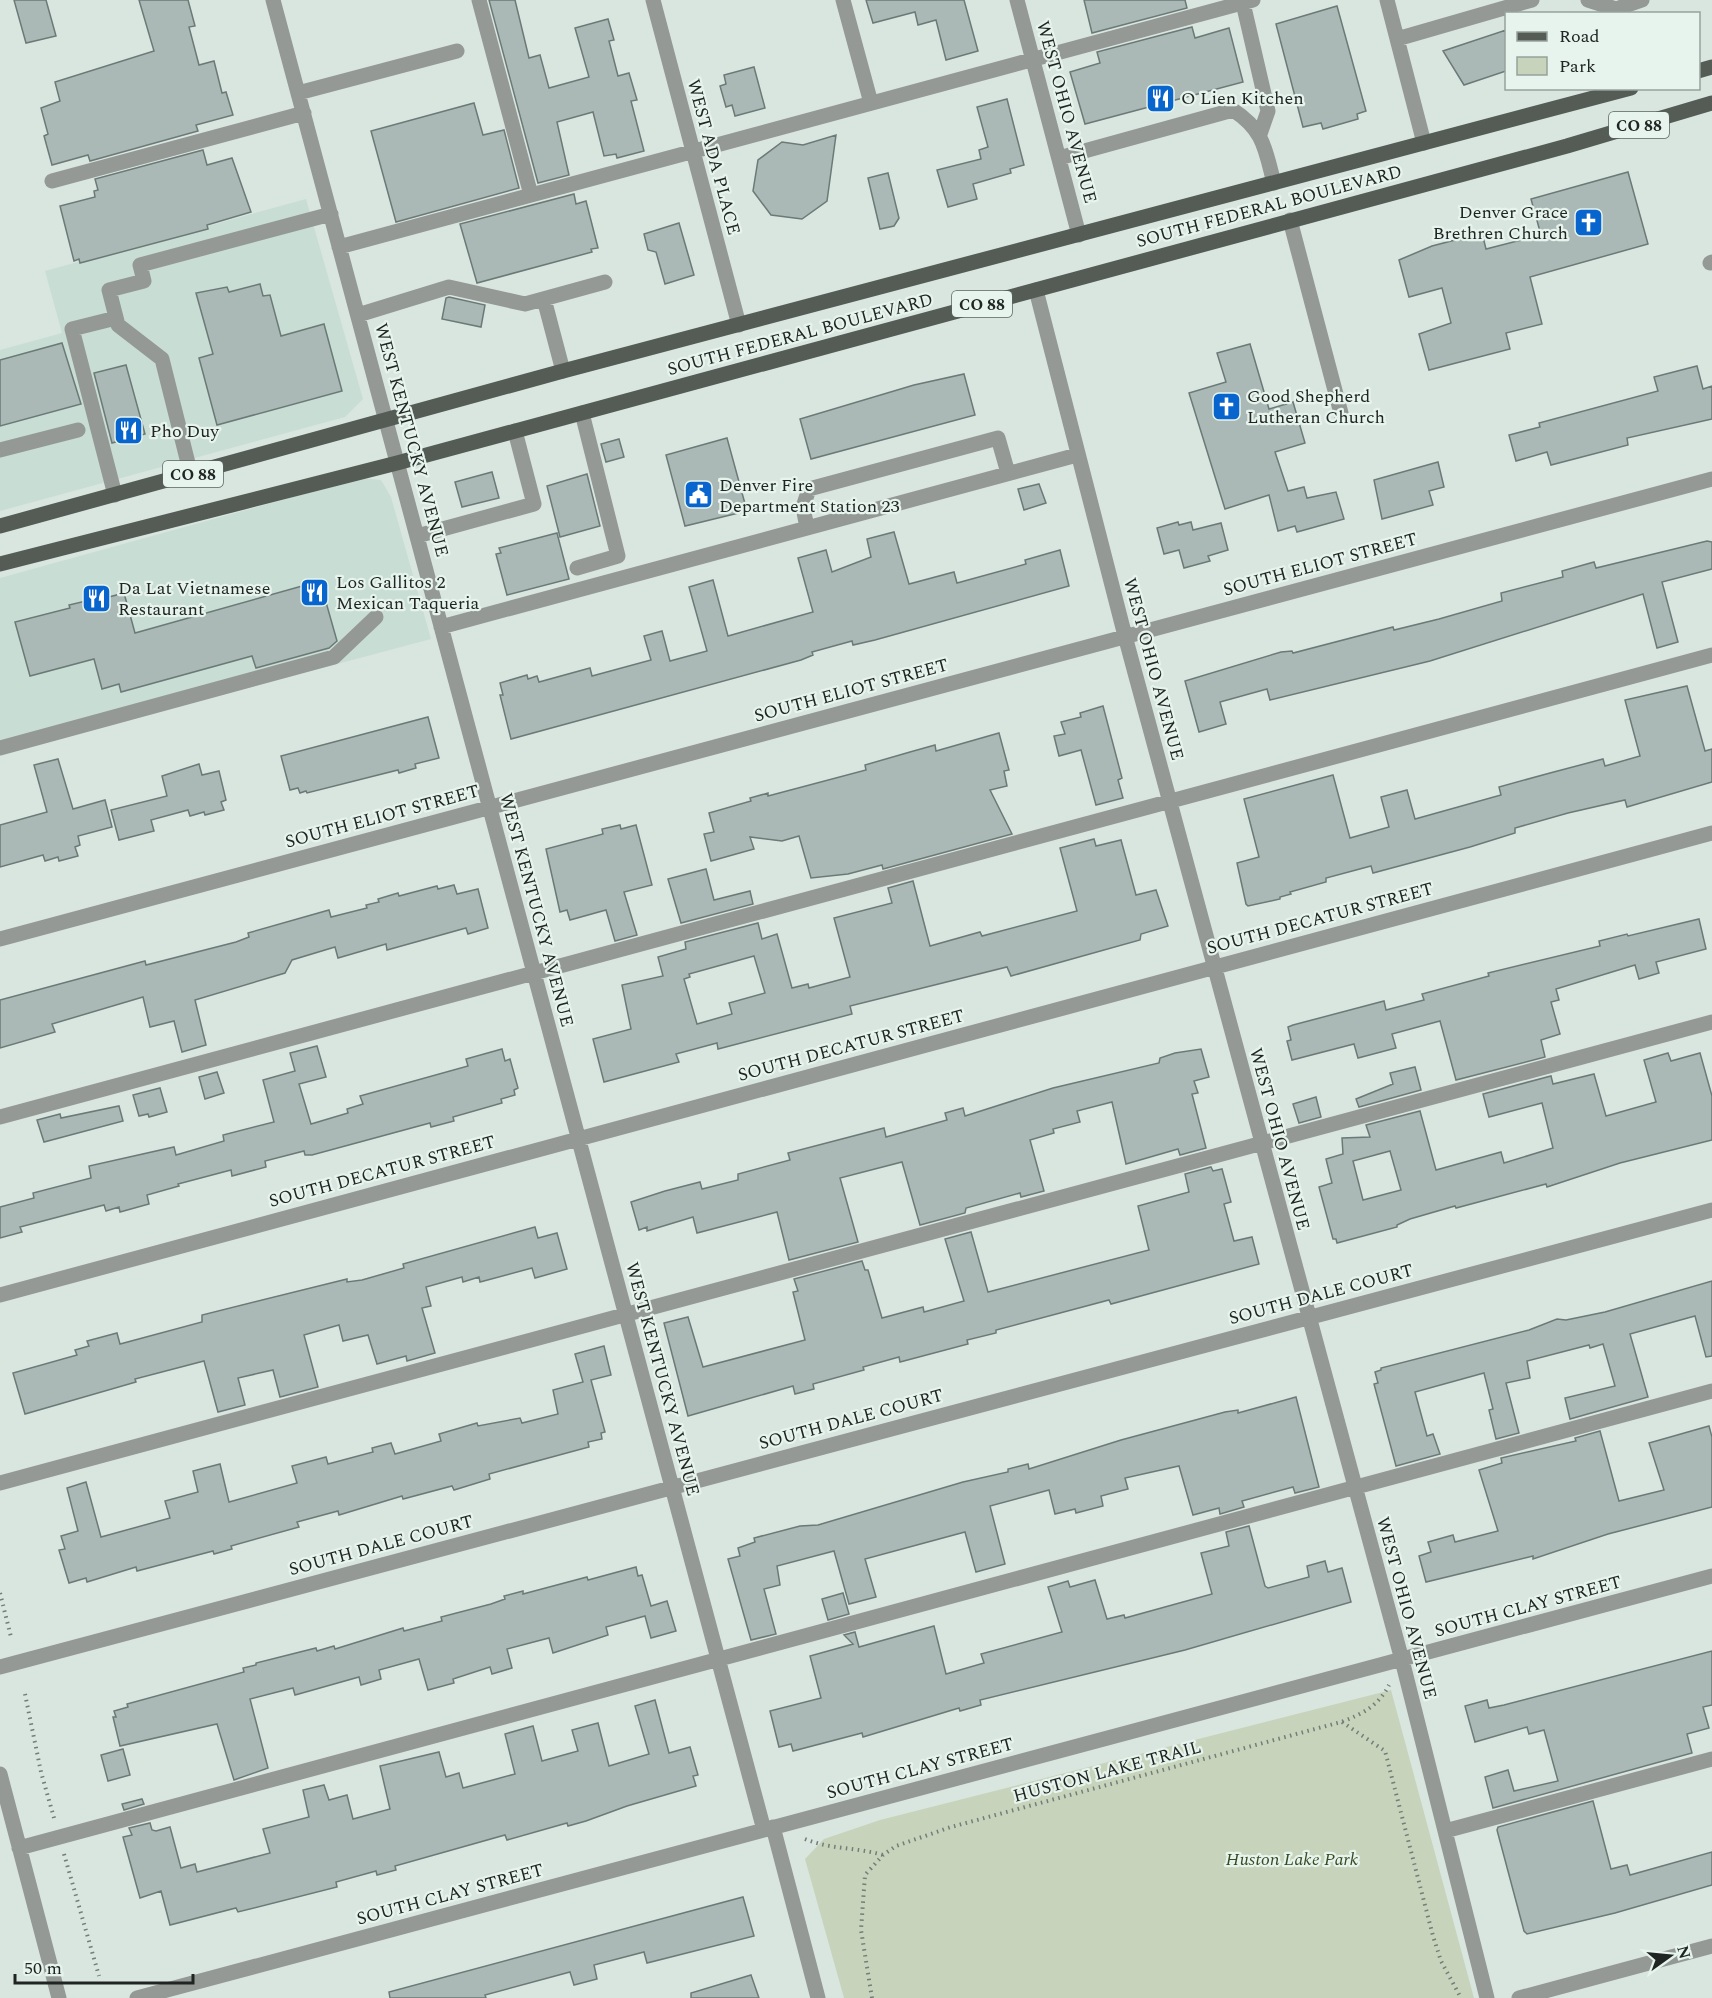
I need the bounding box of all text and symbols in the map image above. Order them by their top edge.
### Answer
legend [1505,12,1700,90]
street label: WEST OHIO AVENUE [1029,18,1104,207]
text: Road [1559,23,1600,50]
text: Park [1559,53,1596,80]
street label: WEST ADA PLACE [680,76,747,238]
restaurant icon: O Lien Kitchen [1144,82,1176,114]
place label: O Lien Kitchen [1181,85,1304,112]
road number: CO 88 [1609,112,1669,138]
street label: SOUTH FEDERAL BOULEVARD [1133,158,1405,255]
place label: Denver Grace Brethren Church [1433,199,1568,247]
church icon: Denver Grace Brethren Church [1573,206,1605,238]
street label: SOUTH FEDERAL BOULEVARD [664,286,936,383]
road number: CO 88 [952,291,1012,317]
street label: WEST KENTUCKY AVENUE [367,320,456,560]
place label: Good Shepherd Lutheran Church [1247,383,1385,431]
church icon: Good Shepherd Lutheran Church [1210,390,1242,422]
restaurant icon: Pho Duy [113,415,145,447]
place label: Pho Duy [150,418,220,445]
road number: CO 88 [163,461,223,487]
place label: Denver Fire Department Station 23 [719,472,900,520]
public building icon: Denver Fire Department Station 23 [682,479,714,511]
street label: SOUTH ELIOT STREET [1220,526,1420,603]
place label: Los Gallitos 2 Mexican Taqueria [336,569,480,617]
place label: Da Lat Vietnamese Restaurant [118,575,270,623]
street label: WEST OHIO AVENUE [1116,575,1191,764]
restaurant icon: Los Gallitos 2 Mexican Taqueria [299,576,331,608]
restaurant icon: Da Lat Vietnamese Restaurant [81,582,113,614]
street label: SOUTH ELIOT STREET [751,652,951,729]
street label: SOUTH ELIOT STREET [282,778,482,855]
street label: WEST KENTUCKY AVENUE [492,790,581,1030]
street label: SOUTH DECATUR STREET [1204,875,1436,962]
street label: SOUTH DECATUR STREET [735,1002,967,1089]
street label: WEST OHIO AVENUE [1242,1045,1317,1234]
street label: SOUTH DECATUR STREET [266,1128,498,1215]
street label: SOUTH DALE COURT [1226,1257,1416,1332]
street label: WEST KENTUCKY AVENUE [618,1259,707,1499]
street label: SOUTH DALE COURT [756,1382,946,1457]
street label: SOUTH DALE COURT [286,1508,476,1583]
street label: WEST OHIO AVENUE [1369,1514,1444,1703]
street label: SOUTH CLAY STREET [1432,1569,1625,1644]
street label: SOUTH CLAY STREET [824,1731,1017,1806]
street label: HUSTON LAKE TRAIL [1010,1733,1204,1810]
park label: Huston Lake Park [1226,1846,1359,1873]
street label: SOUTH CLAY STREET [354,1857,547,1932]
north arrow [1640,1926,1700,1986]
text: N [1670,1943,1697,1962]
scale bar [15,1947,194,1985]
text: 50 m [24,1955,62,1982]

